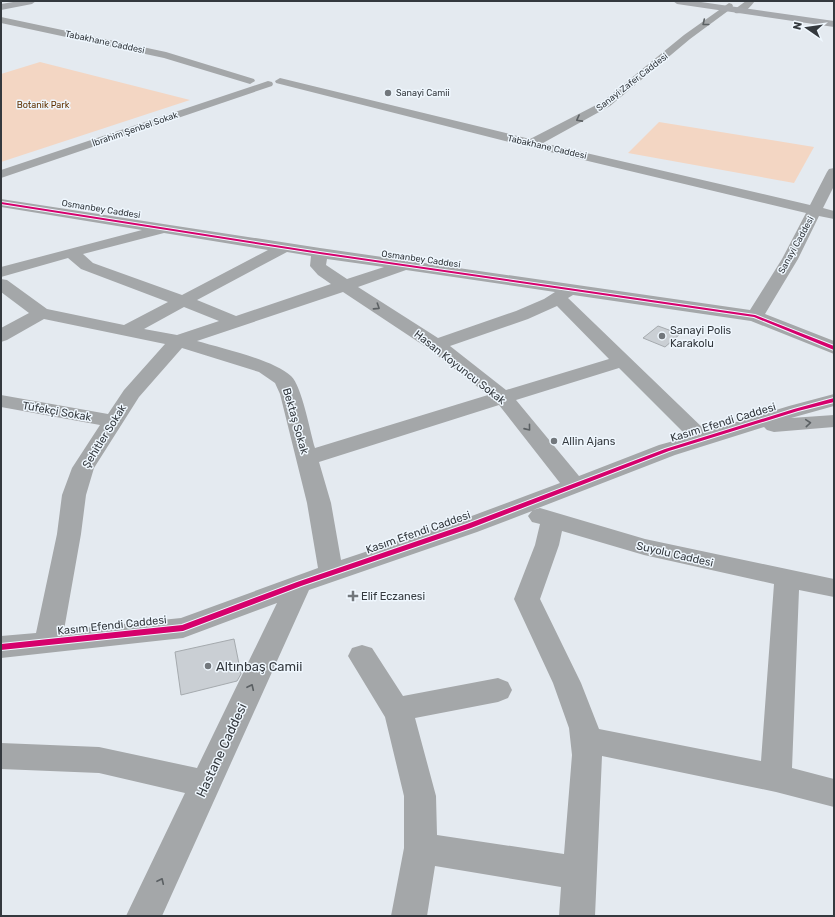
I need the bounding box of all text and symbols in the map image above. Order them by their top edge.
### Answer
north arrow [787,8,827,48]
one-way arrow [703,18,710,25]
text: N [791,20,805,31]
street label: Tabakhane Caddesi [64,29,146,55]
street label: Sanayi Zafer Caddesi [594,51,670,113]
marker: Sanayi Camii [383,88,393,98]
place label: Sanayi Camii [396,88,450,98]
park label: Botanik Park [17,100,70,110]
street label: İbrahim Şenbel Sokak [91,110,179,148]
one-way arrow [576,114,584,121]
street label: Tabakhane Caddesi [506,133,588,161]
street label: Osmanbey Caddesi [61,198,141,220]
street label: Sanayi Caddesi [776,215,816,275]
street label: Osmanbey Caddesi [381,248,461,270]
one-way arrow [373,302,380,309]
place label: Sanayi Polis Karakolu [670,324,732,350]
street label: Hasan Koyuncu Sokak [411,328,508,407]
marker: Sanayi Polis Karakolu [657,331,667,341]
street label: Bektaş Sokak [280,386,311,456]
street label: Tüfekçi Sokak [21,399,93,424]
street label: Kasım Efendi Caddesi [669,400,777,445]
street label: Şehitler Sokak [80,402,129,470]
one-way arrow [805,419,811,428]
one-way arrow [524,424,531,431]
place label: Allin Ajans [562,435,616,448]
marker: Allin Ajans [549,436,559,446]
street label: Kasım Efendi Caddesi [364,508,472,556]
street label: Suyolu Caddesi [635,539,715,570]
place label: Elif Eczanesi [361,590,425,603]
marker: Elif Eczanesi [348,591,358,601]
street label: Kasım Efendi Caddesi [57,613,167,638]
place label: Altınbaş Camii [216,659,302,674]
marker: Altınbaş Camii [203,661,213,671]
one-way arrow [246,683,254,691]
street label: Hastane Caddesi [193,701,250,800]
one-way arrow [156,877,164,884]

